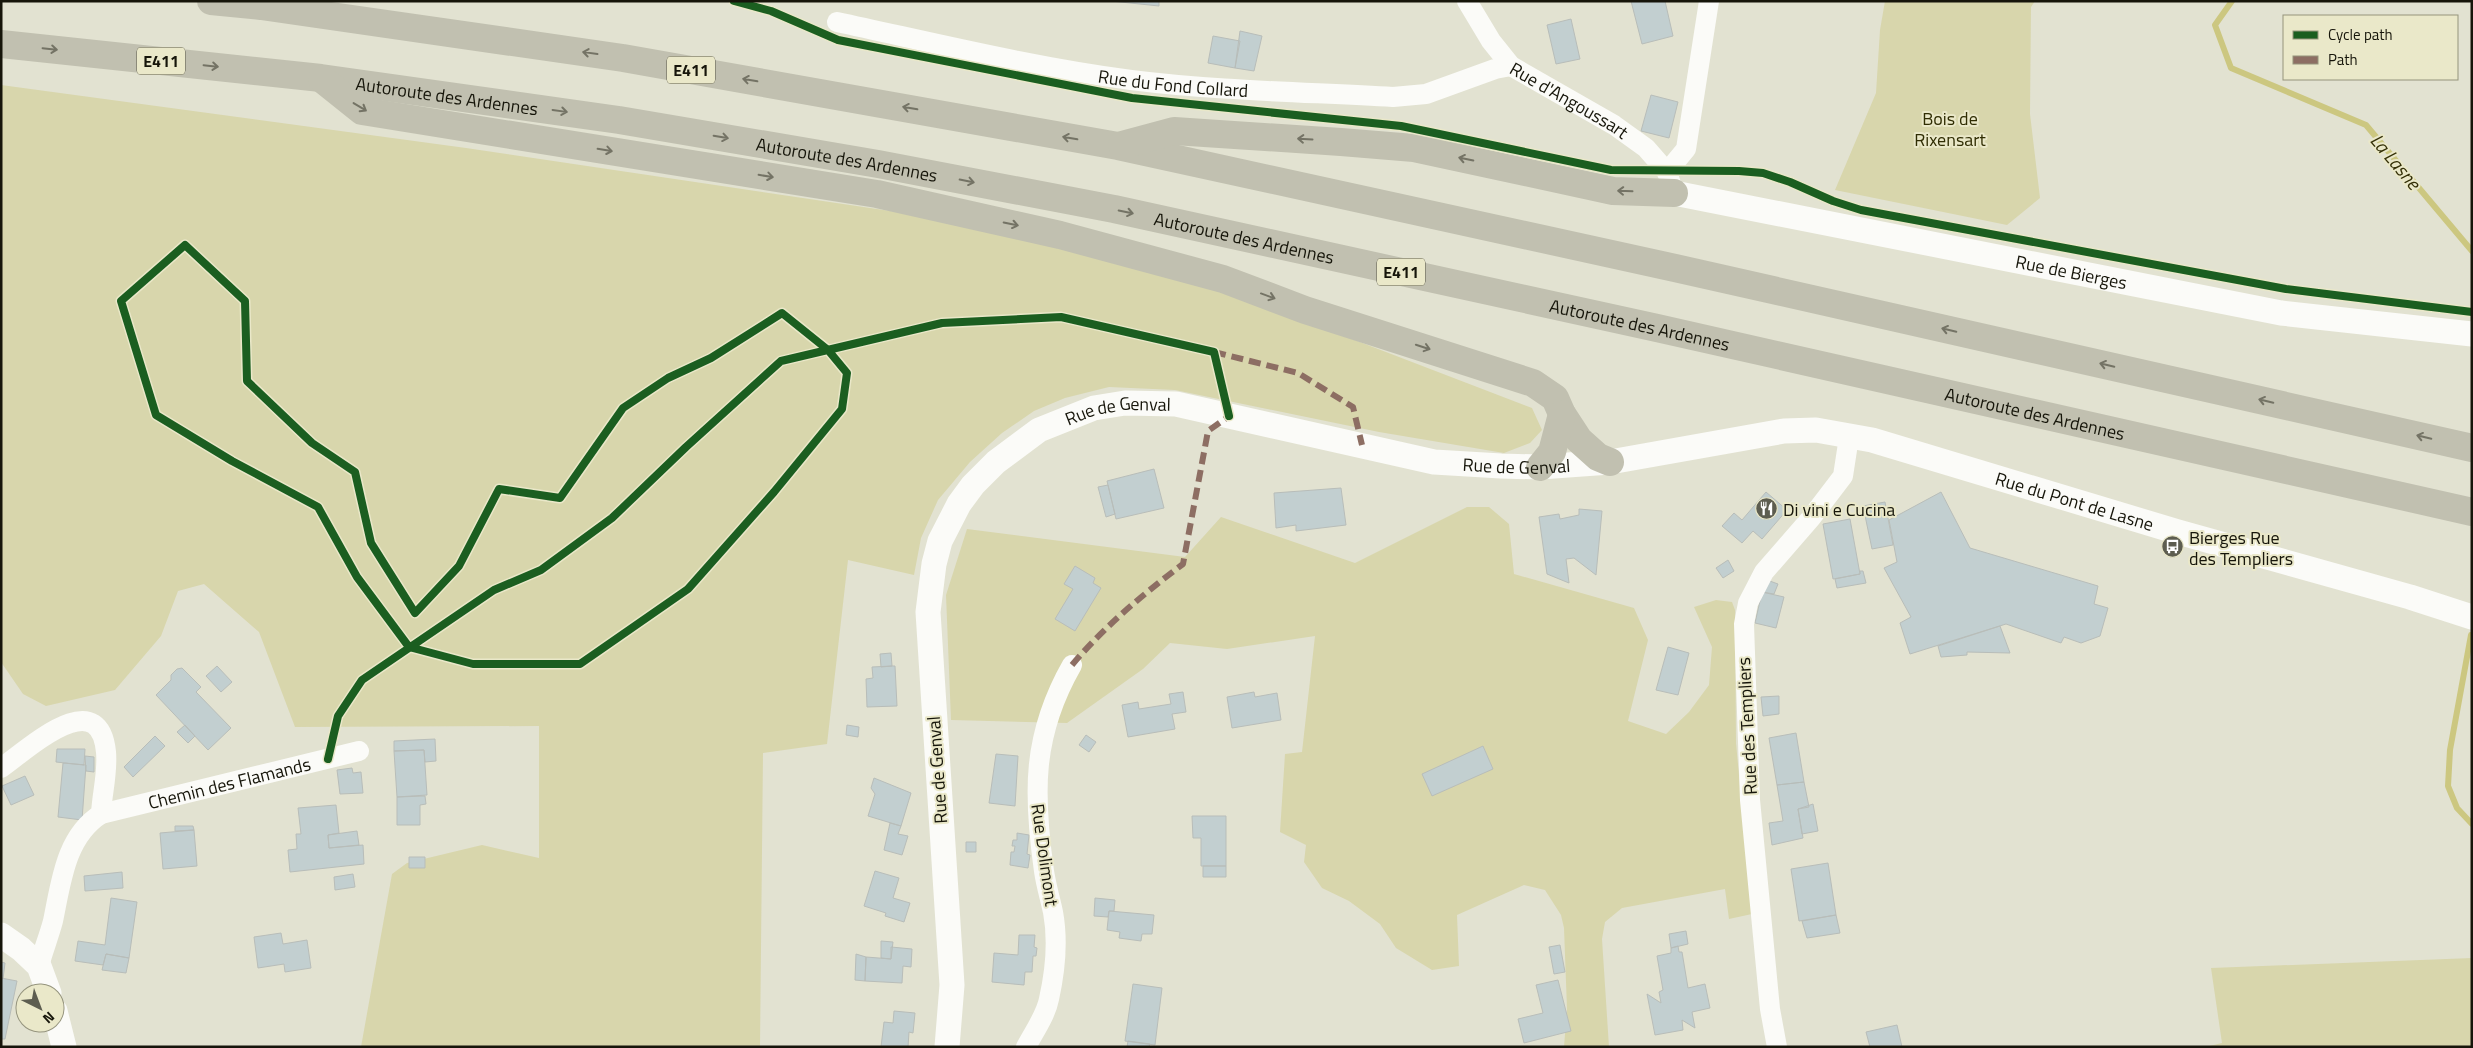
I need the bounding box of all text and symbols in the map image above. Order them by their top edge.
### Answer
legend [2283,15,2458,80]
text: Cycle path [2328,23,2393,46]
one-way arrow [41,44,57,54]
road number: E411 [137,48,185,74]
one-way arrow [582,48,598,58]
text: Path [2328,48,2358,71]
street label: Rue d'Angoussart [1505,55,1635,145]
road number: E411 [667,56,715,84]
one-way arrow [203,61,219,71]
street label: Rue du Fond Collard [1096,62,1249,103]
street label: Autoroute des Ardennes [354,70,540,122]
one-way arrow [742,74,758,84]
one-way arrow [352,102,367,112]
one-way arrow [902,103,918,112]
park label: Bois de Rixensart [1914,105,1987,153]
one-way arrow [552,107,568,117]
water label: La Lasne [2364,127,2429,196]
street label: Autoroute des Ardennes [754,130,940,189]
one-way arrow [712,132,728,142]
one-way arrow [1062,132,1078,142]
one-way arrow [1297,135,1313,144]
one-way arrow [597,146,613,156]
one-way arrow [1459,154,1475,164]
one-way arrow [757,172,773,182]
one-way arrow [958,176,974,186]
one-way arrow [1617,187,1633,196]
street label: Autoroute des Ardennes [1152,205,1337,270]
one-way arrow [1118,208,1134,217]
one-way arrow [1002,220,1018,229]
street label: Rue de Bierges [2013,247,2129,296]
road number: E411 [1377,258,1425,286]
street label: Autoroute des Ardennes [1547,291,1732,358]
one-way arrow [1260,292,1276,301]
one-way arrow [1941,324,1957,334]
one-way arrow [1414,343,1430,353]
one-way arrow [2100,360,2116,369]
street label: Autoroute des Ardennes [1942,380,2128,447]
street label: Rue de Genval [1061,389,1171,432]
one-way arrow [2258,396,2274,405]
one-way arrow [2417,432,2433,441]
street label: Rue de Genval [1462,450,1571,481]
street label: Rue du Pont de Lasne [1992,464,2157,537]
place label: Di vini e Cucina [1783,496,1895,523]
restaurant icon: Di vini e Cucina [1755,497,1779,521]
place label: Bierges Rue des Templiers [2189,524,2293,572]
bus stop icon: Bierges Rue des Templiers [2161,535,2185,559]
street label: Rue des Templiers [1730,656,1764,796]
street label: Rue de Genval [920,715,954,825]
street label: Chemin des Flamands [145,750,313,816]
street label: Rue Dolimont [1024,802,1066,909]
north arrow [15,983,65,1033]
text: N [38,1007,60,1029]

